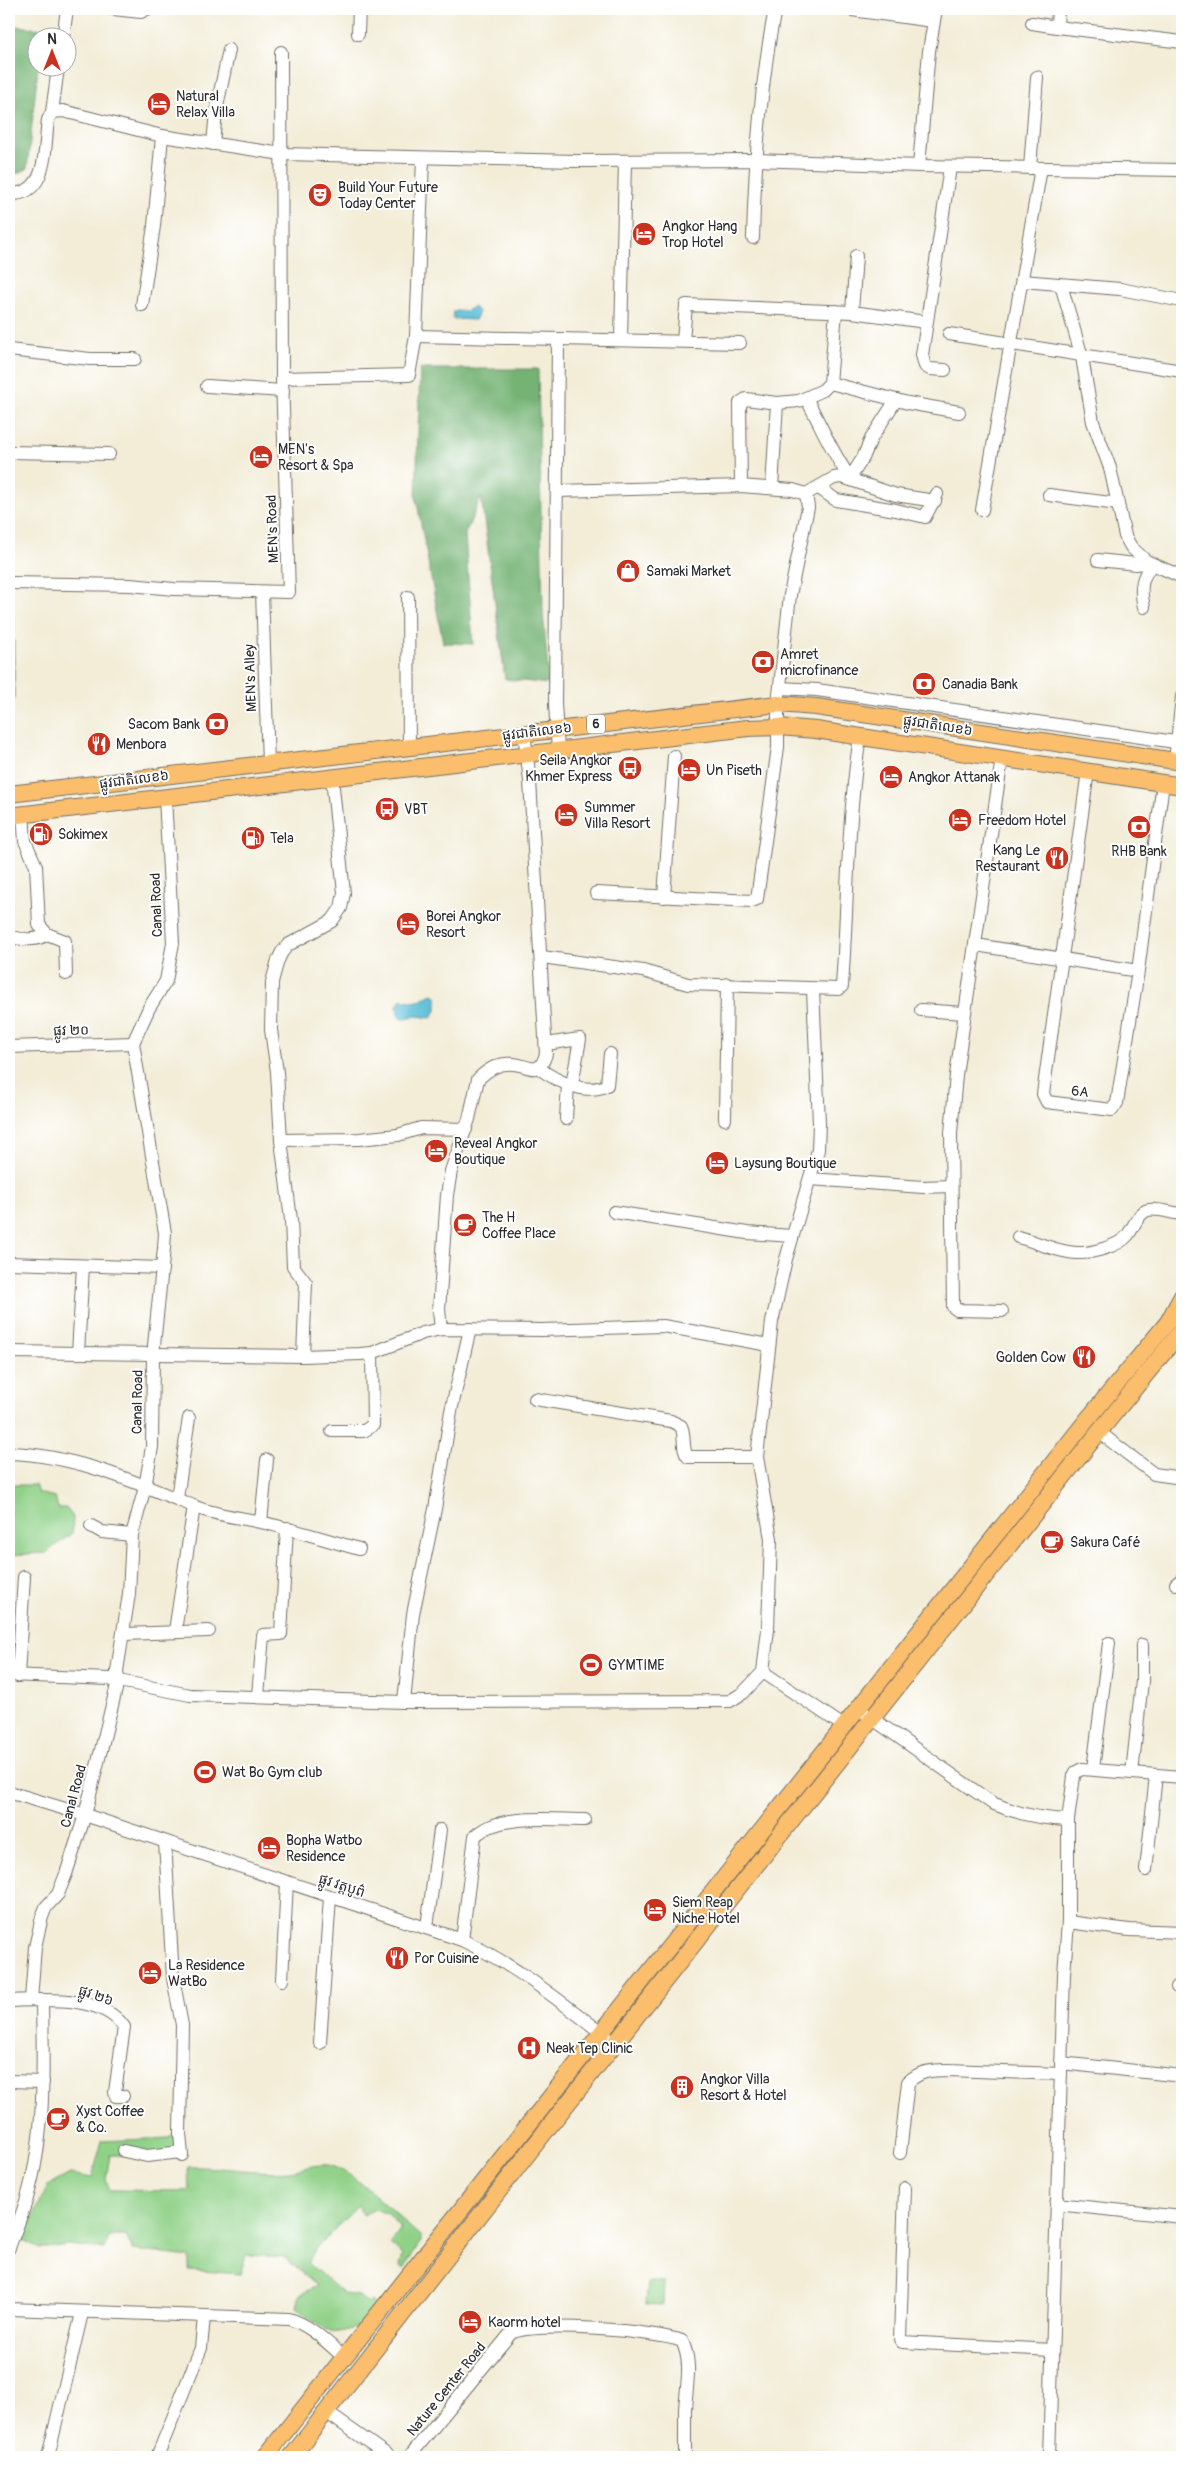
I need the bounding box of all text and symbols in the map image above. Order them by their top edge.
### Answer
north arrow [28,28,78,78]
text: N [47,31,57,48]
place label: Natural Relax Villa [176,88,235,121]
hotel icon: Natural Relax Villa [146,91,172,117]
place label: Build Your Future Today Center [338,179,438,212]
theatre icon: Build Your Future Today Center [307,182,333,208]
place label: Angkor Hang Trop Hotel [662,218,737,251]
hotel icon: Angkor Hang Trop Hotel [631,221,657,247]
place label: MEN's Resort & Spa [278,441,354,474]
hotel icon: MEN's Resort & Spa [248,444,274,470]
street label: MEN's Road [263,494,282,563]
shop icon: Samaki Market [615,558,641,584]
place label: Samaki Market [646,563,731,580]
street label: MEN's Alley [241,644,260,712]
place label: Amret microfinance [780,646,858,679]
bank icon: Amret microfinance [750,649,776,675]
bank icon: Canadia Bank [911,671,937,697]
place label: Canadia Bank [942,676,1018,693]
bank icon: Sacom Bank [204,711,230,737]
street label: ផ្លូវជាតិលេខ៦ [901,712,974,742]
road number: 6 [587,714,605,734]
place label: Sacom Bank [128,716,200,733]
street label: ផ្លូវជាតិលេខ៦ [501,719,573,747]
restaurant icon: Menbora [86,731,112,757]
place label: Menbora [116,736,167,753]
place label: Seila Angkor Khmer Express [525,752,613,785]
bus stop icon: Seila Angkor Khmer Express [617,755,643,781]
hotel icon: Un Piseth [676,757,702,783]
place label: Un Piseth [706,762,762,779]
hotel icon: Angkor Attanak [878,764,904,790]
street label: ផ្លូវជាតិលេខ៦ [98,767,170,795]
place label: Angkor Attanak [908,769,1000,786]
bus stop icon: VBT [374,796,400,822]
place label: Summer Villa Resort [584,799,651,832]
place label: VBT [404,801,428,818]
hotel icon: Summer Villa Resort [553,802,579,828]
hotel icon: Freedom Hotel [947,807,973,833]
place label: Freedom Hotel [978,812,1066,829]
bank icon: RHB Bank [1126,814,1152,840]
fuel station icon: Sokimex [28,821,54,847]
fuel station icon: Tela [240,825,266,851]
place label: Sokimex [58,826,108,843]
place label: Tela [270,830,294,847]
place label: Kang Le Restaurant [975,842,1040,875]
place label: RHB Bank [1111,843,1167,860]
restaurant icon: Kang Le Restaurant [1044,845,1070,871]
street label: Canal Road [147,872,166,938]
place label: Borei Angkor Resort [426,908,501,941]
hotel icon: Borei Angkor Resort [395,911,421,937]
street label: ផ្លូវ ២០ [53,1021,89,1043]
street label: 6A [1070,1082,1090,1101]
place label: Reveal Angkor Boutique [454,1135,538,1168]
hotel icon: Reveal Angkor Boutique [423,1138,449,1164]
hotel icon: Laysung Boutique [704,1150,730,1176]
place label: Laysung Boutique [734,1155,837,1172]
place label: The H Coffee Place [482,1209,556,1242]
cafe icon: The H Coffee Place [452,1212,478,1238]
restaurant icon: Golden Cow [1071,1344,1097,1370]
place label: Golden Cow [996,1349,1067,1366]
street label: Canal Road [128,1369,147,1434]
cafe icon: Sakura Café [1039,1529,1065,1555]
place label: Sakura Café [1070,1534,1140,1551]
sports icon: GYMTIME [578,1652,604,1678]
place label: GYMTIME [608,1657,665,1674]
sports icon: Wat Bo Gym club [192,1759,218,1785]
street label: Canal Road [57,1763,90,1829]
place label: Wat Bo Gym club [222,1764,322,1781]
place label: Bopha Watbo Residence [286,1832,363,1865]
hotel icon: Bopha Watbo Residence [256,1835,282,1861]
street label: ផ្លូវ វត្តបូព៌ [316,1870,367,1904]
place label: Siem Reap Niche Hotel [672,1894,740,1927]
hotel icon: Siem Reap Niche Hotel [642,1897,668,1923]
restaurant icon: Por Cuisine [384,1945,410,1971]
place label: Por Cuisine [414,1950,479,1967]
place label: La Residence WatBo [168,1957,245,1990]
hotel icon: La Residence WatBo [137,1960,163,1986]
street label: ផ្លូវ ២៦ [75,1982,116,2012]
hospital icon: Neak Tep Clinic [516,2035,542,2061]
place label: Neak Tep Clinic [546,2040,633,2057]
place label: Angkor Villa Resort & Hotel [700,2071,787,2104]
building icon: Angkor Villa Resort & Hotel [669,2074,695,2100]
place label: Xyst Coffee & Co. [76,2103,144,2136]
cafe icon: Xyst Coffee & Co. [45,2106,71,2132]
hotel icon: Kaorm hotel [457,2309,483,2335]
place label: Kaorm hotel [488,2314,561,2331]
street label: Nature Center Road [403,2339,489,2440]

